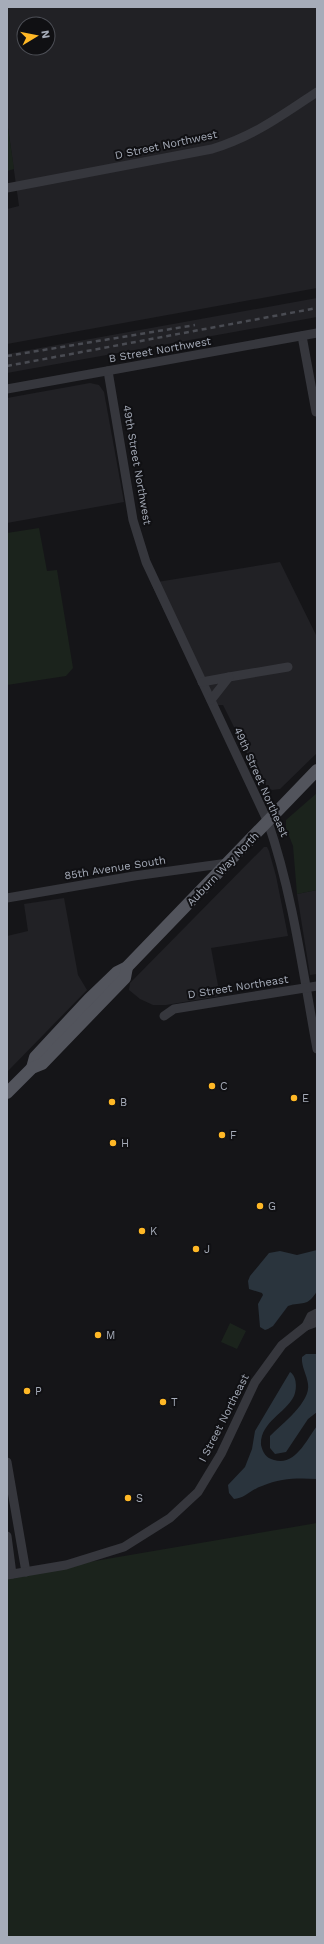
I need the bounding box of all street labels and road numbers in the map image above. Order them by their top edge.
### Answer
street label: D Street Northwest [114,128,219,162]
street label: B Street Northwest [108,335,213,365]
street label: 49th Street Northwest [120,404,154,526]
street label: 49th Street Northeast [231,725,291,839]
street label: Auburn Way North [184,829,262,909]
street label: 85th Avenue South [63,854,167,882]
street label: D Street Northeast [187,973,290,1001]
street label: I Street Northeast [196,1371,252,1464]

